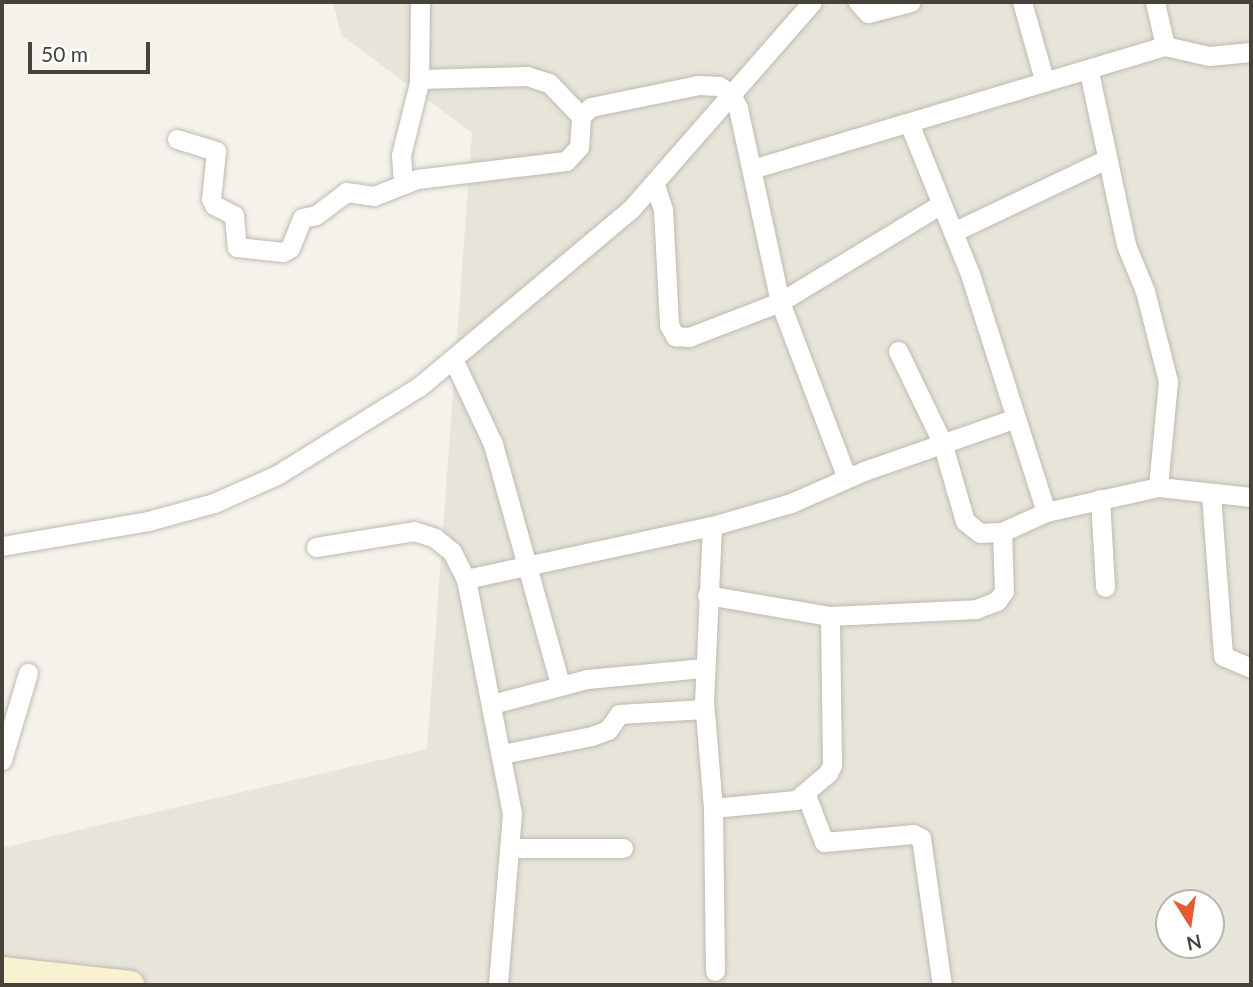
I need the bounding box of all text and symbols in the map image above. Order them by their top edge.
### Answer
scale bar [32,28,154,72]
text: 50 m [41,41,88,66]
north arrow [1155,889,1225,959]
text: N [1185,930,1204,956]

